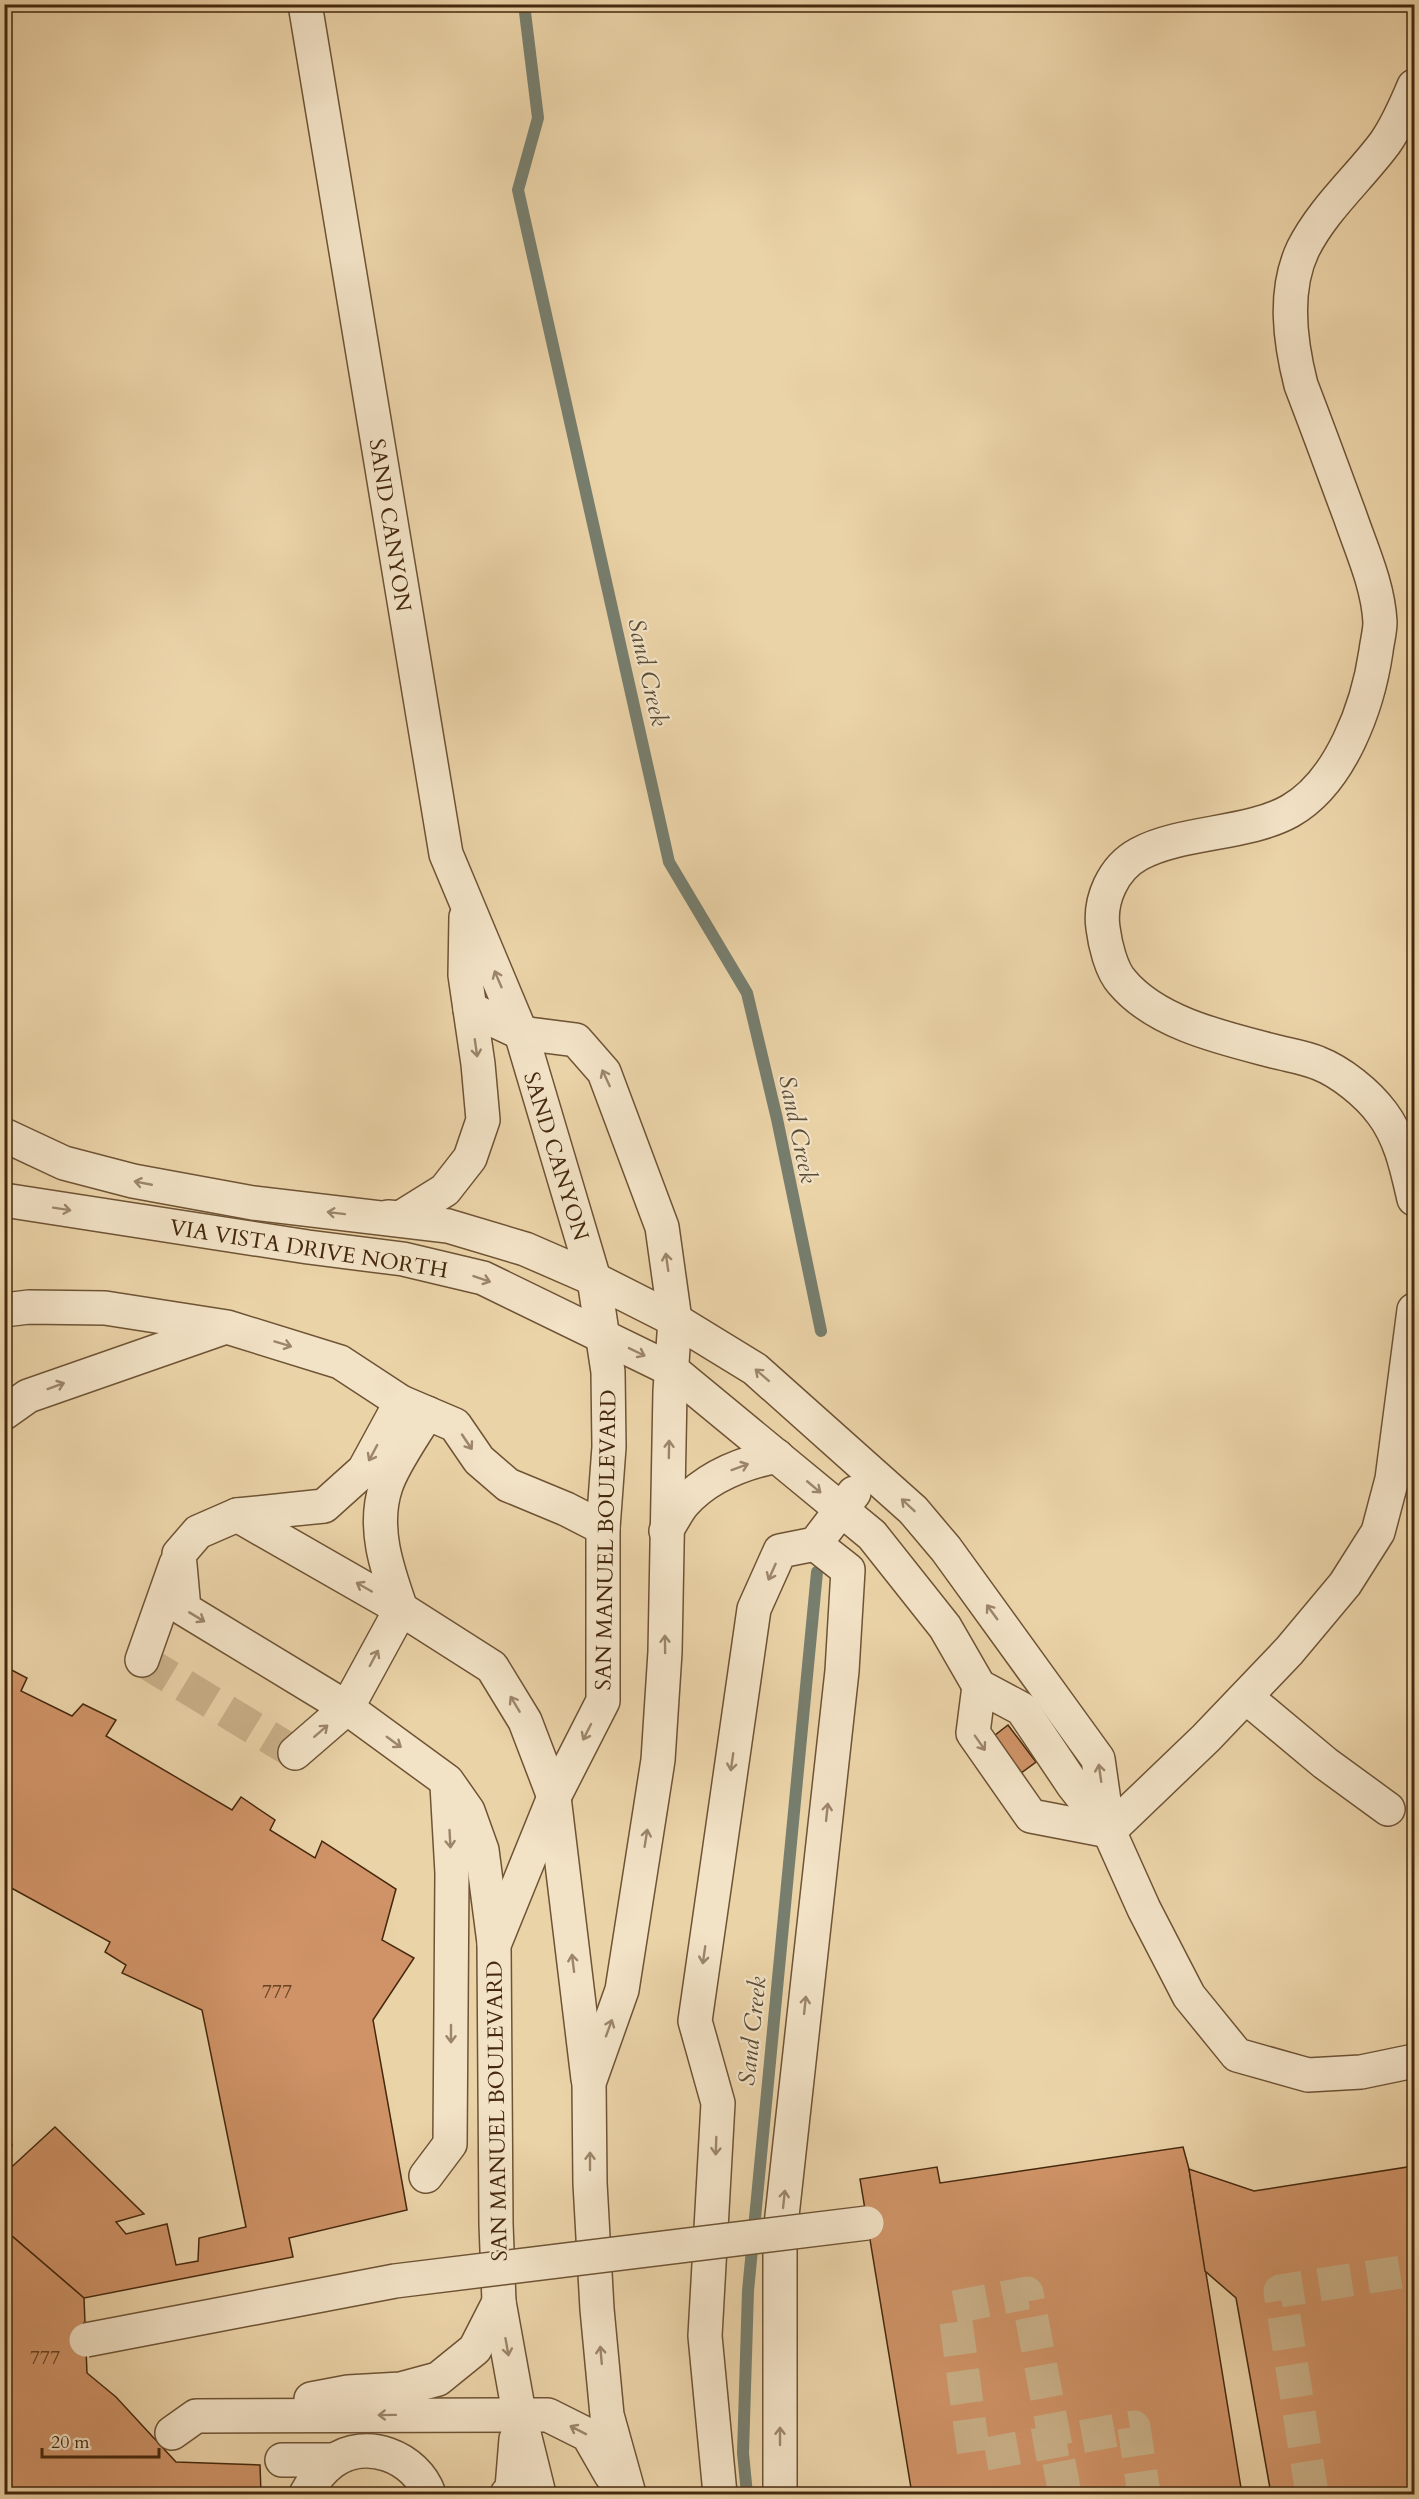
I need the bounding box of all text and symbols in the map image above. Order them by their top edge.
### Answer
street label: SAND CANYON [362,437,419,614]
water label: Sand Creek [619,615,676,729]
one-way arrow [492,971,503,989]
one-way arrow [470,1037,481,1057]
street label: SAND CANYON [516,1068,596,1244]
one-way arrow [599,1070,611,1088]
water label: Sand Creek [770,1072,825,1186]
one-way arrow [134,1177,153,1188]
one-way arrow [52,1204,72,1215]
one-way arrow [326,1207,346,1218]
street label: VIA VISTA DRIVE NORTH [167,1212,450,1286]
one-way arrow [662,1253,673,1273]
one-way arrow [472,1274,491,1285]
one-way arrow [273,1339,292,1350]
one-way arrow [627,1347,645,1359]
one-way arrow [755,1368,770,1382]
one-way arrow [46,1380,65,1391]
street label: SAN MANUEL BOULEVARD [588,1389,624,1691]
one-way arrow [460,1433,473,1450]
one-way arrow [663,1439,674,1459]
one-way arrow [367,1444,378,1462]
one-way arrow [730,1460,749,1471]
one-way arrow [806,1480,821,1494]
one-way arrow [900,1498,915,1512]
one-way arrow [765,1563,777,1581]
one-way arrow [355,1581,372,1593]
one-way arrow [986,1605,998,1621]
one-way arrow [188,1612,205,1624]
one-way arrow [659,1634,671,1654]
one-way arrow [369,1650,380,1668]
one-way arrow [509,1696,521,1713]
one-way arrow [581,1722,592,1740]
one-way arrow [313,1724,328,1738]
one-way arrow [974,1734,986,1750]
one-way arrow [386,1736,402,1749]
one-way arrow [727,1751,738,1771]
one-way arrow [1095,1763,1106,1783]
one-way arrow [822,1802,833,1822]
one-way arrow [445,1828,456,1848]
one-way arrow [641,1828,652,1848]
one-way arrow [699,1944,710,1964]
one-way arrow [567,1954,578,1973]
street label: SAN MANUEL BOULEVARD [479,1960,515,2262]
water label: Sand Creek [730,1975,775,2087]
house number: 777 [262,1978,292,2005]
one-way arrow [800,1996,811,2016]
one-way arrow [604,2019,615,2038]
one-way arrow [445,2023,457,2043]
one-way arrow [710,2135,721,2155]
one-way arrow [584,2151,595,2171]
one-way arrow [779,2190,790,2210]
one-way arrow [502,2337,513,2356]
house number: 777 [30,2344,60,2371]
one-way arrow [595,2346,606,2366]
one-way arrow [377,2409,397,2421]
scale bar [42,2421,159,2459]
one-way arrow [570,2424,587,2436]
one-way arrow [774,2427,786,2447]
text: 20 m [51,2430,90,2455]

